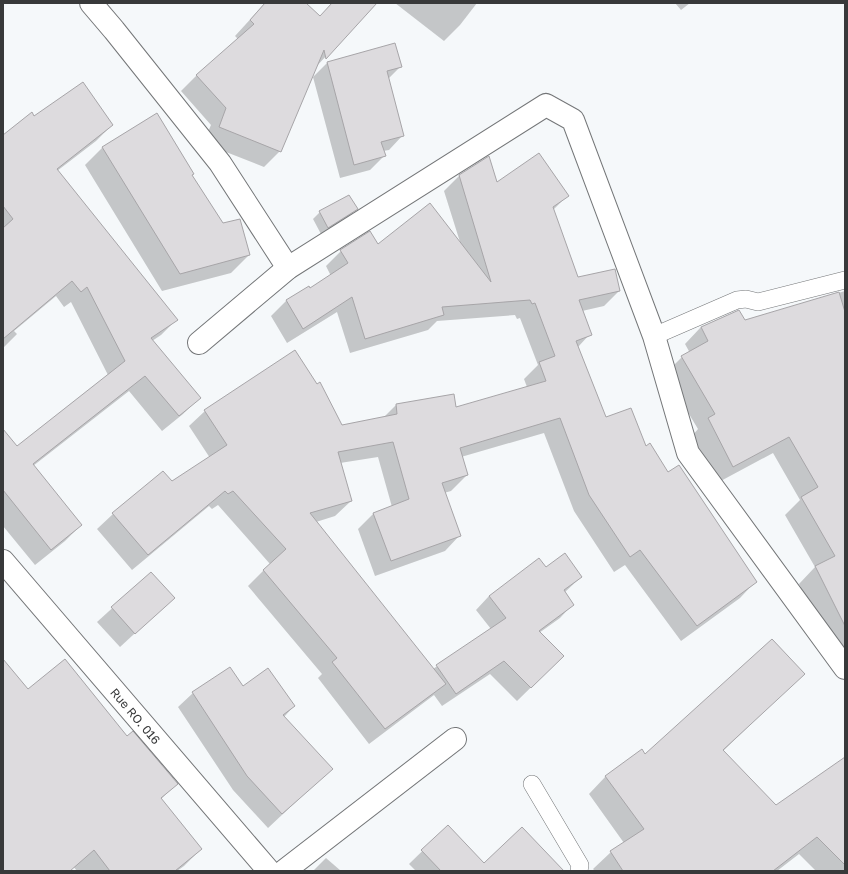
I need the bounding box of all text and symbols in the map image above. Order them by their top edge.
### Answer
street label: Rue RO. 016 [108,685,164,747]

